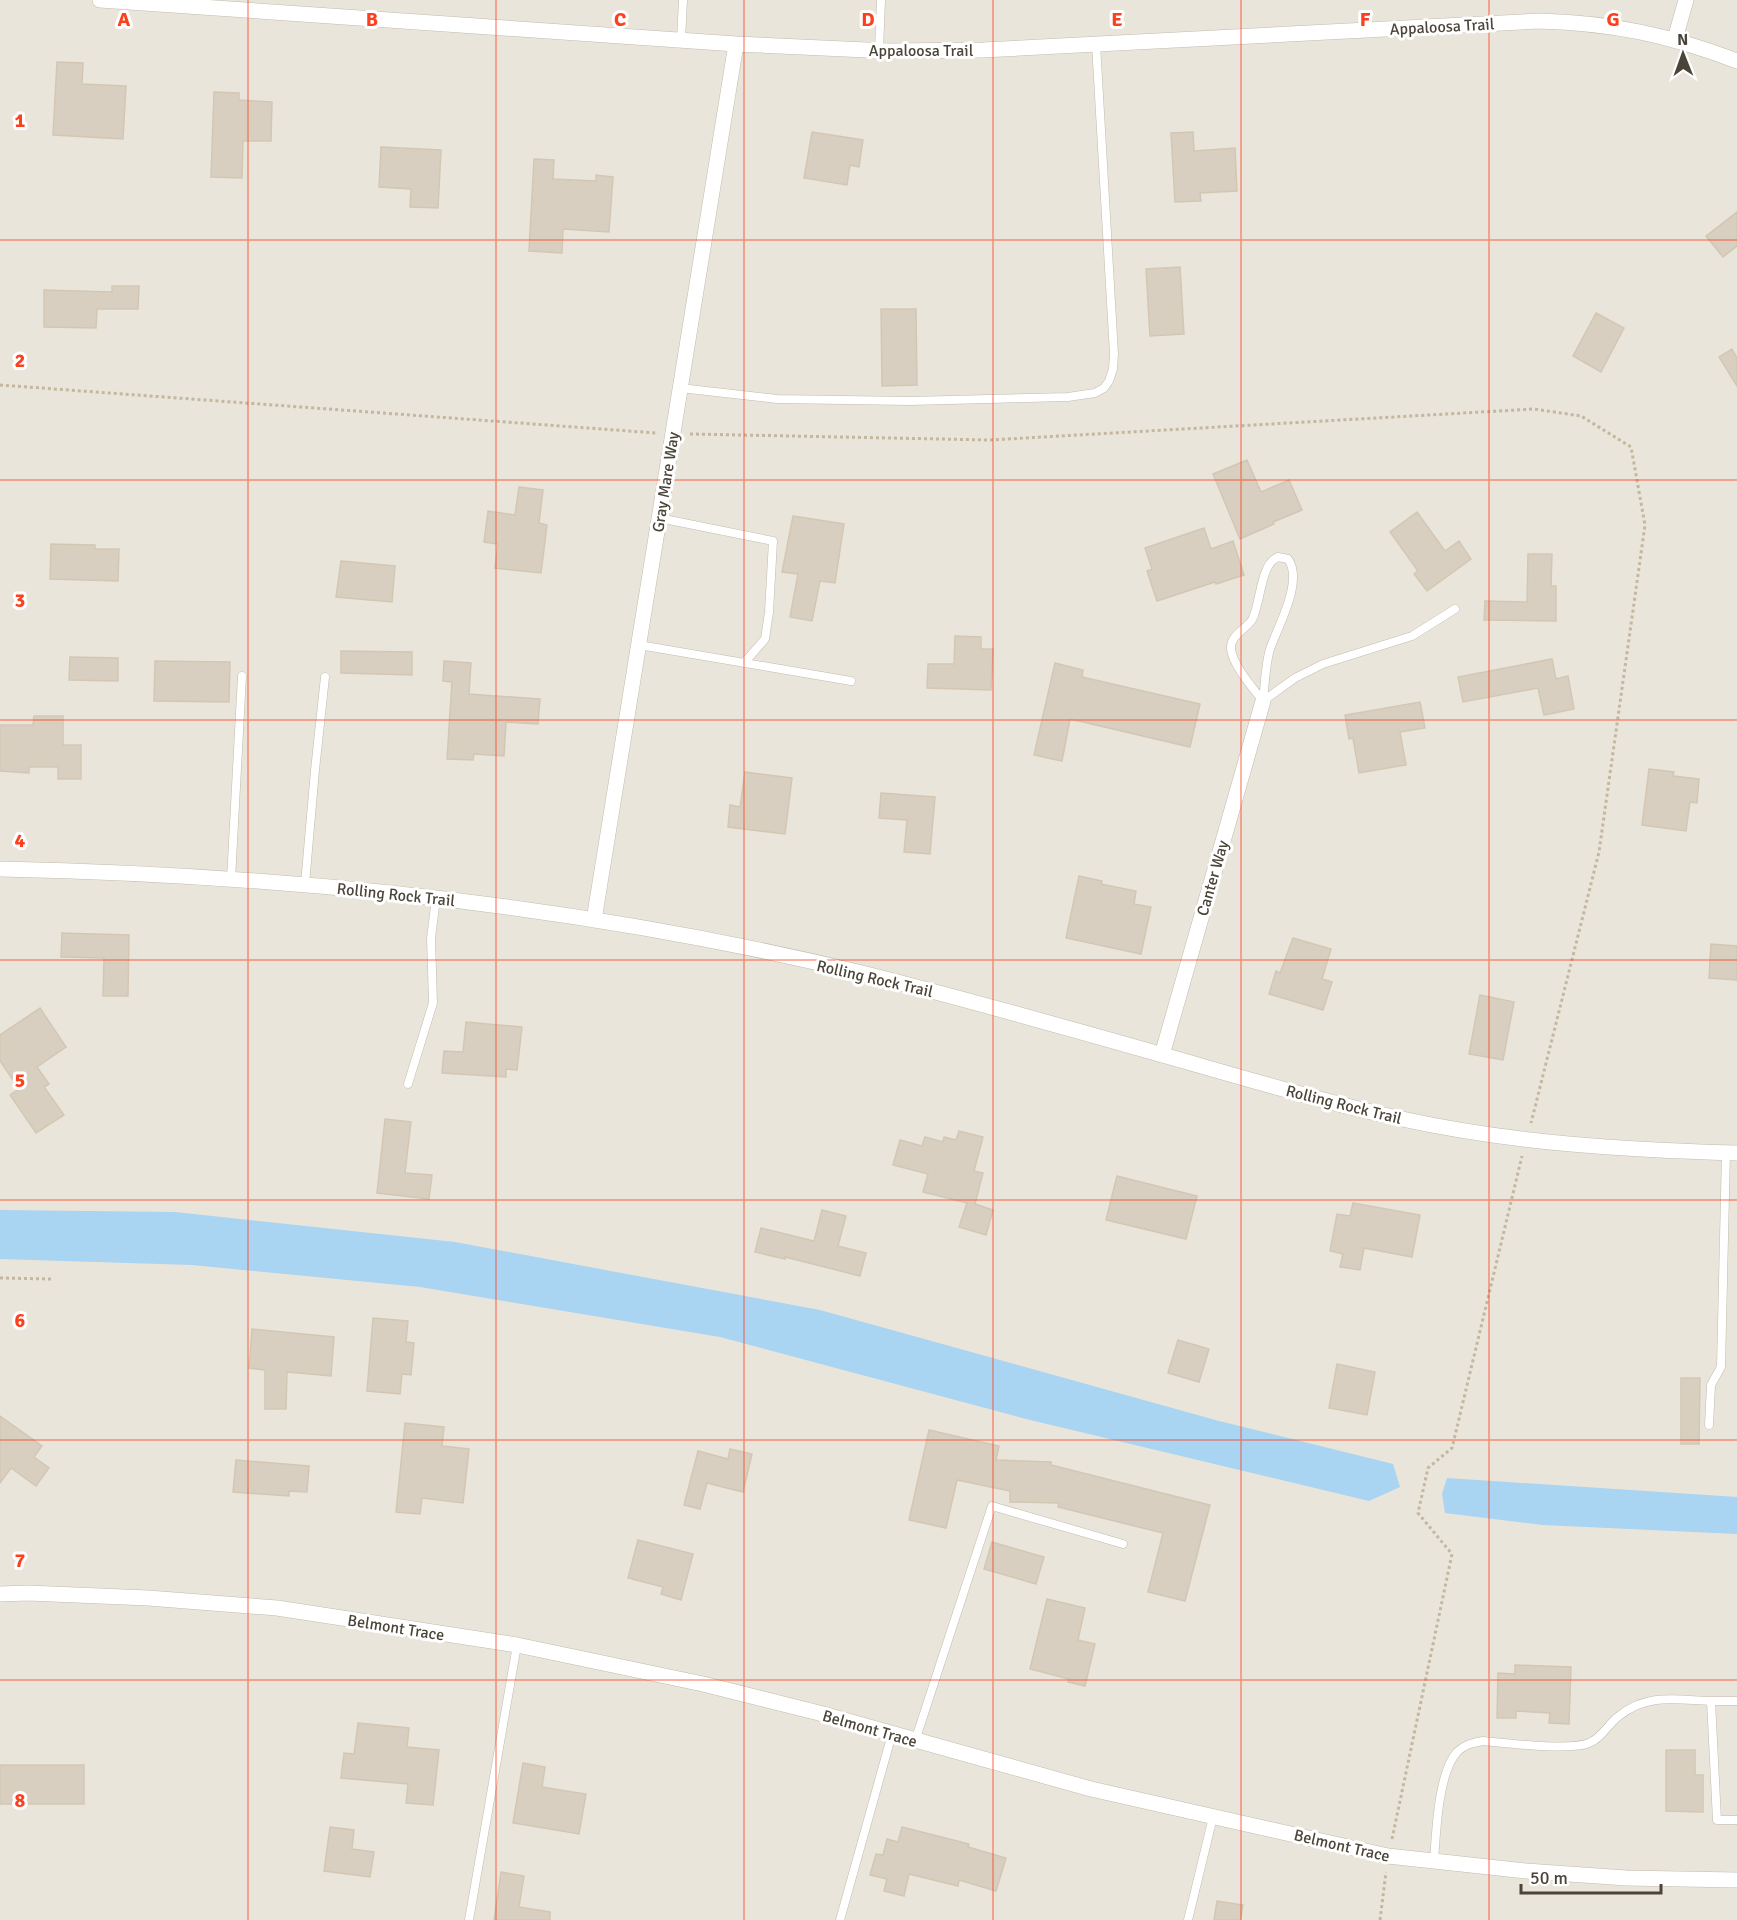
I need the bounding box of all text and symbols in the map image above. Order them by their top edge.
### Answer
text: A [118,7,131,32]
text: B [366,7,378,32]
text: C [614,7,626,32]
text: D [861,7,875,32]
text: E [1111,7,1123,32]
text: F [1360,7,1371,32]
text: G [1606,7,1620,32]
street label: Appaloosa Trail [1389,14,1495,40]
north arrow [1653,24,1713,84]
text: N [1677,30,1688,50]
street label: Appaloosa Trail [869,41,974,61]
text: 1 [15,108,26,133]
text: 2 [15,348,25,373]
street label: Gray Mare Way [648,430,684,534]
text: 3 [15,588,25,613]
text: 4 [15,828,26,853]
street label: Canter Way [1193,838,1233,918]
street label: Rolling Rock Trail [336,879,456,911]
street label: Rolling Rock Trail [815,956,935,1002]
text: 5 [15,1068,25,1093]
street label: Rolling Rock Trail [1284,1081,1404,1129]
text: 6 [15,1308,26,1333]
text: 7 [15,1548,26,1573]
street label: Belmont Trace [346,1610,446,1646]
street label: Belmont Trace [820,1706,919,1752]
text: 8 [15,1788,26,1813]
street label: Belmont Trace [1292,1825,1392,1867]
scale bar [1521,1857,1660,1895]
text: 50 m [1530,1867,1568,1889]

